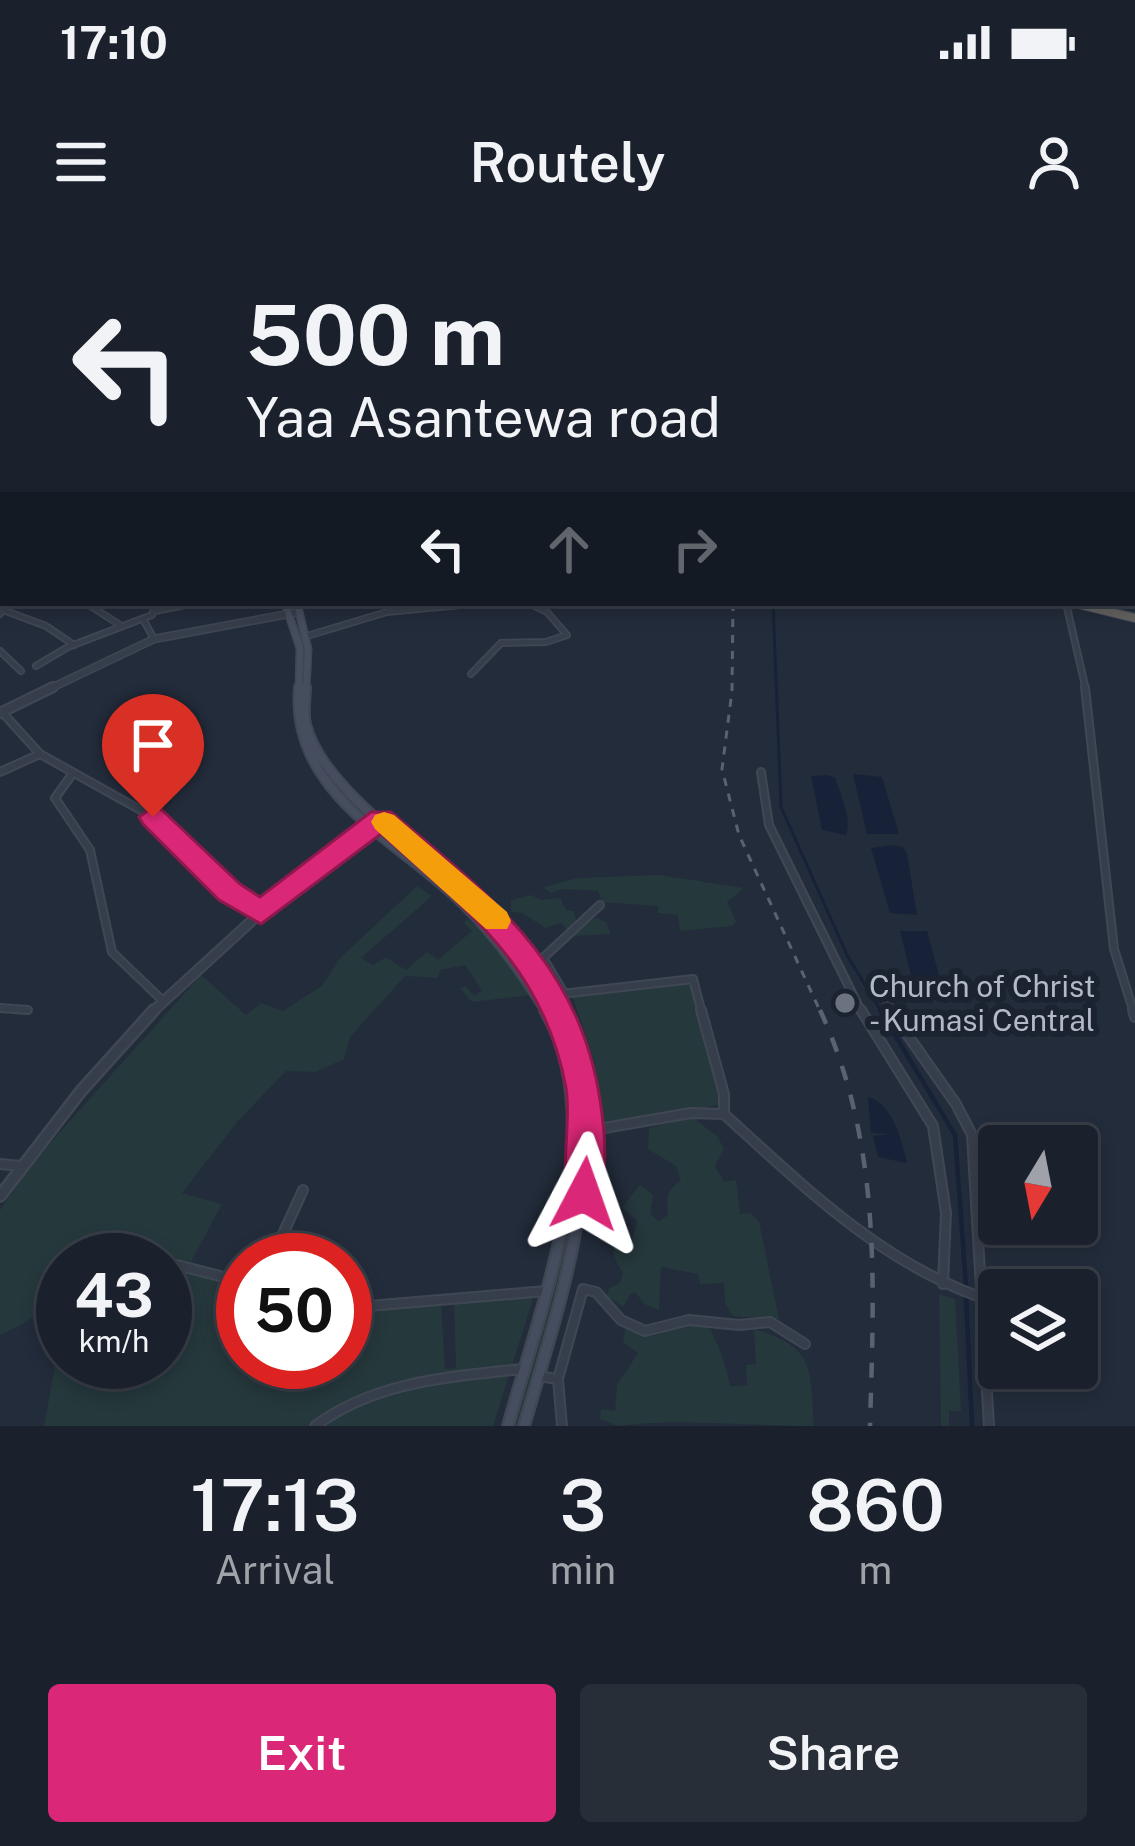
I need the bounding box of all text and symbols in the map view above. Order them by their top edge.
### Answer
text: 17:10 [60,16,168,69]
icon: menu [48,129,114,195]
icon: person [1021,129,1087,195]
text: Routely [469,131,666,194]
text: 500 m [246,285,505,384]
icon: left [48,288,204,444]
text: Yaa Asantewa road [246,386,721,449]
icon: left [410,516,476,582]
icon: ahead [536,516,602,582]
icon: right [662,516,728,582]
pin [102,694,204,817]
icon: arrive [120,712,186,778]
place label: Church of Christ - Kumasi Central [869,968,1096,1038]
marker: Church of Christ - Kumasi Central [832,990,858,1016]
north arrow [978,1125,1098,1245]
map controls [978,1125,1098,1389]
position arrow [521,1131,647,1257]
speed limit sign: 50 [216,1233,372,1389]
text: 43 [74,1260,154,1331]
button: layers [978,1269,1098,1389]
text: km/h [79,1323,149,1359]
text: 17:13 [190,1463,359,1547]
text: 3 [559,1463,606,1547]
text: 860 [806,1463,945,1547]
text: Arrival [215,1547,335,1593]
text: min [550,1547,616,1593]
text: m [859,1547,892,1593]
button: Exit [48,1684,556,1822]
button: Share [580,1684,1087,1822]

